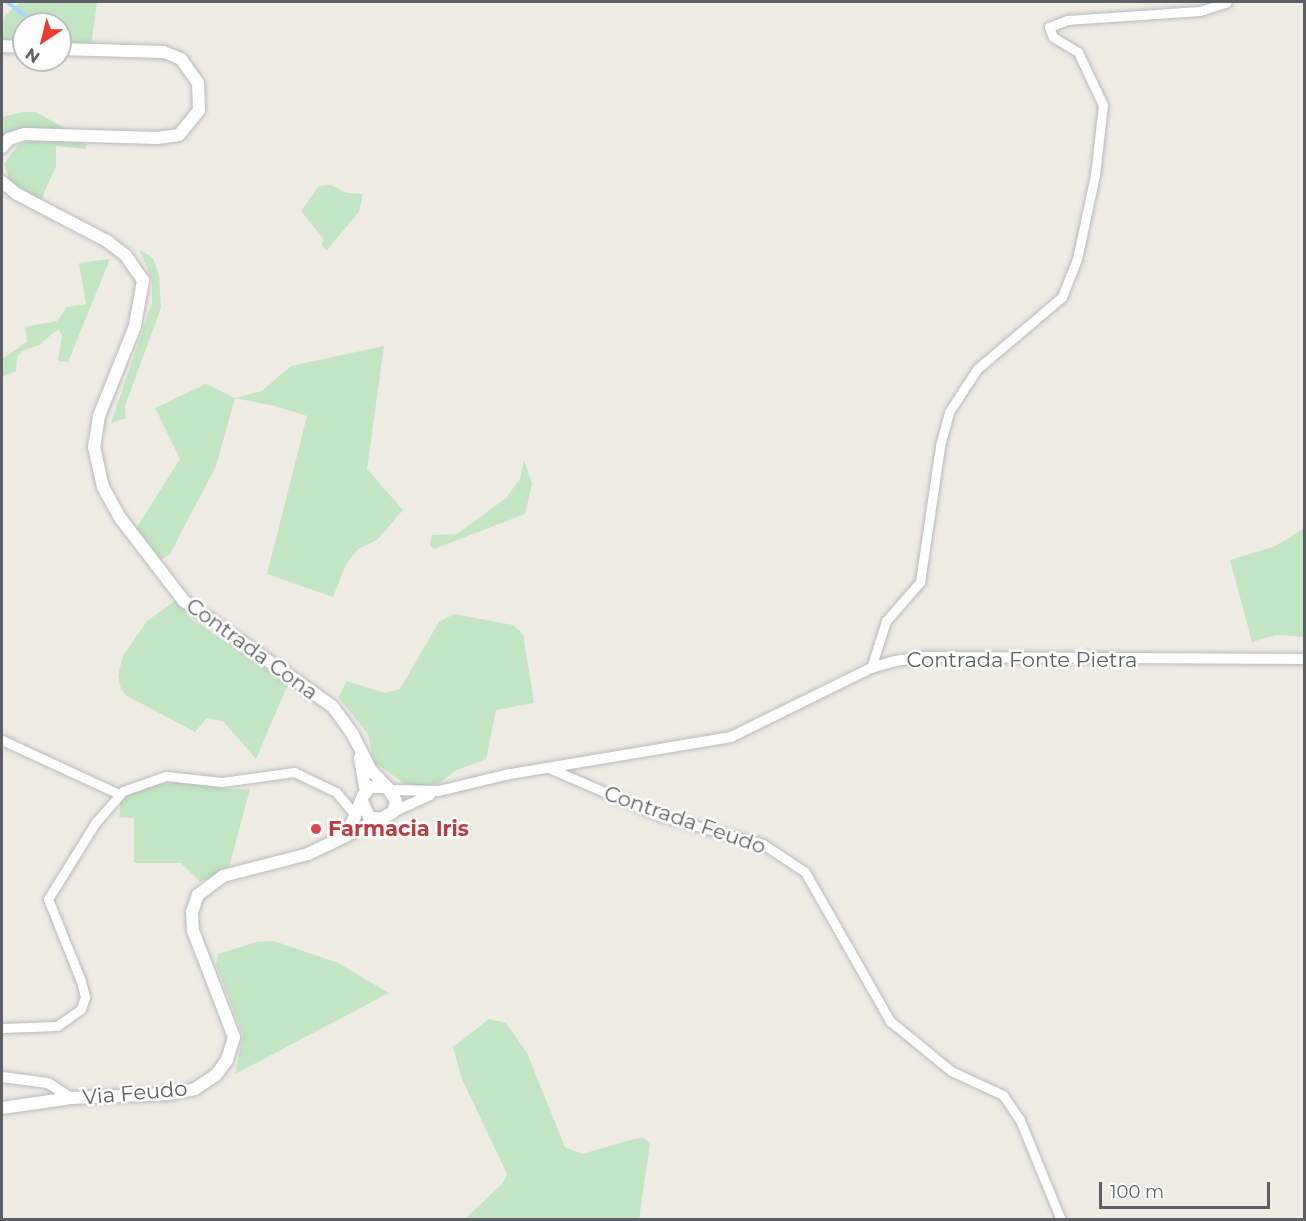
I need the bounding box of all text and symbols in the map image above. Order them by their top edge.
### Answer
north arrow [12,12,72,72]
text: N [22,44,43,67]
street label: Contrada Cona [181,593,323,705]
street label: Contrada Fonte Pietra [907,647,1137,673]
street label: Contrada Feudo [601,780,769,860]
place label: Farmacia Iris [328,816,469,842]
marker: Farmacia Iris [309,822,323,836]
street label: Via Feudo [82,1076,188,1110]
scale bar [1102,1170,1273,1208]
text: 100 m [1110,1181,1164,1203]

